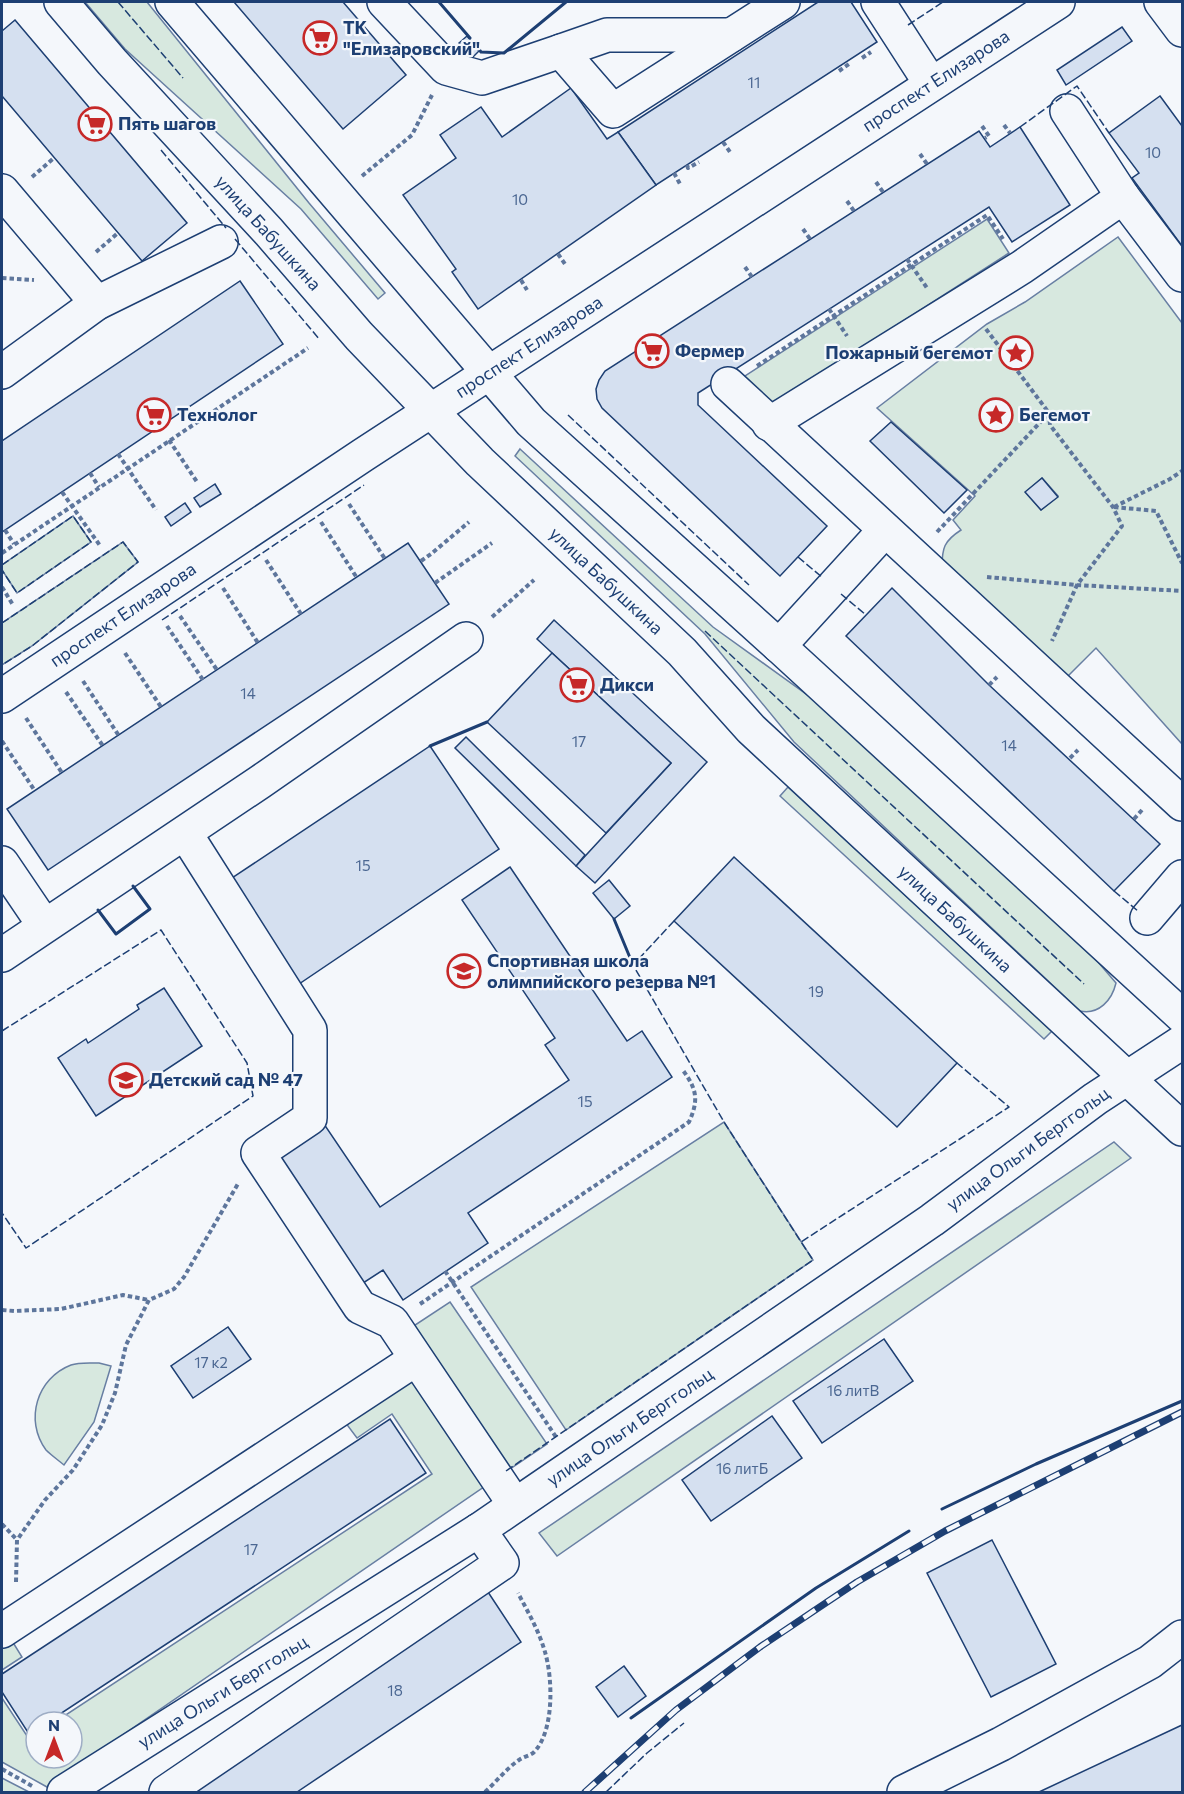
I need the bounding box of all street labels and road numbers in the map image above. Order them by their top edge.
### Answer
street label: проспект Елизарова [858,24,1013,136]
street label: улица Бабушкина [211,170,326,295]
street label: проспект Елизарова [451,290,606,402]
street label: улица Бабушкина [545,522,668,639]
street label: проспект Елизарова [45,557,200,671]
street label: улица Бабушкина [894,860,1017,977]
street label: улица Ольги Берггольц [942,1081,1114,1215]
street label: улица Ольги Берггольц [542,1362,717,1490]
street label: улица Ольги Берггольц [133,1630,312,1752]

